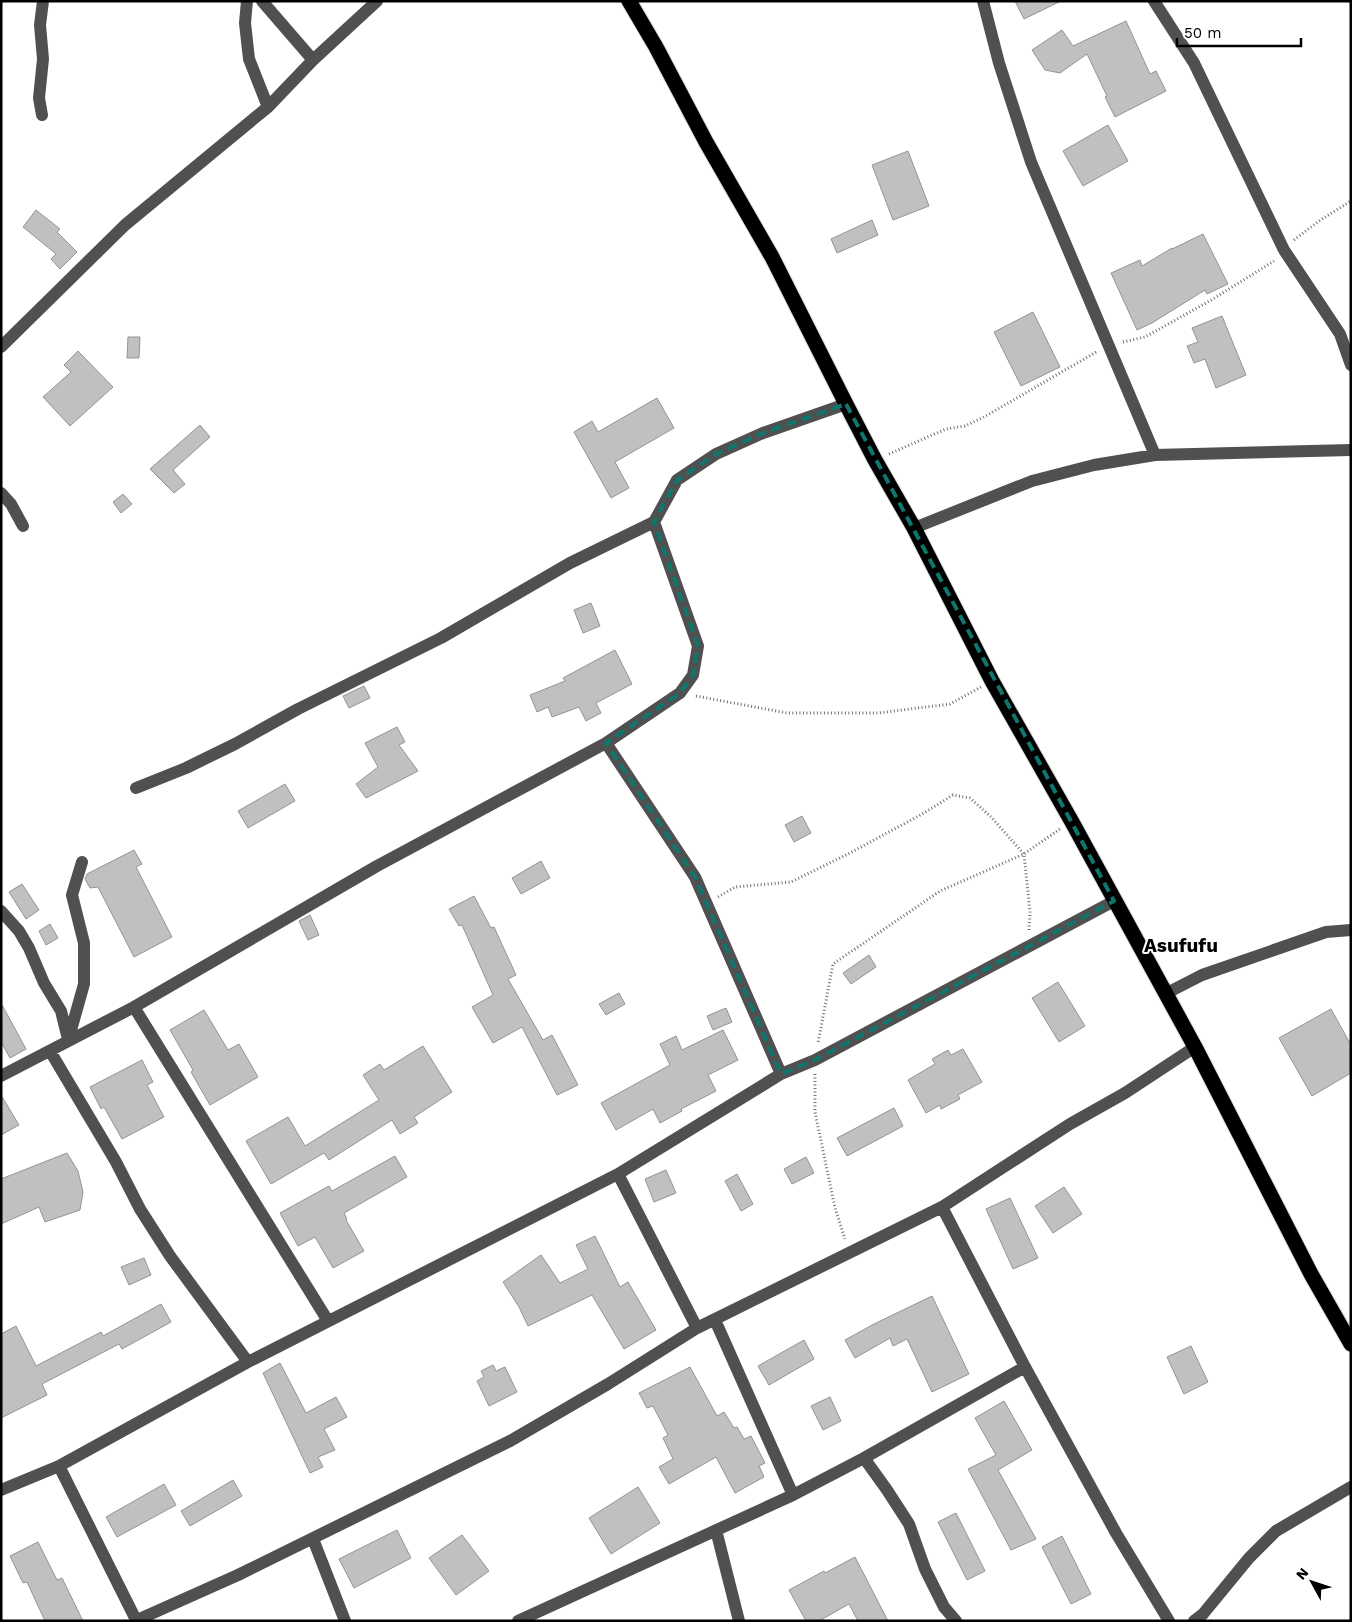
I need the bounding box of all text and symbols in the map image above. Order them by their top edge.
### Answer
scale bar [1177,15,1301,47]
text: 50 m [1184,24,1221,42]
district label: Asufufu [1144,934,1218,957]
north arrow [1287,1557,1337,1607]
text: N [1293,1565,1312,1583]

